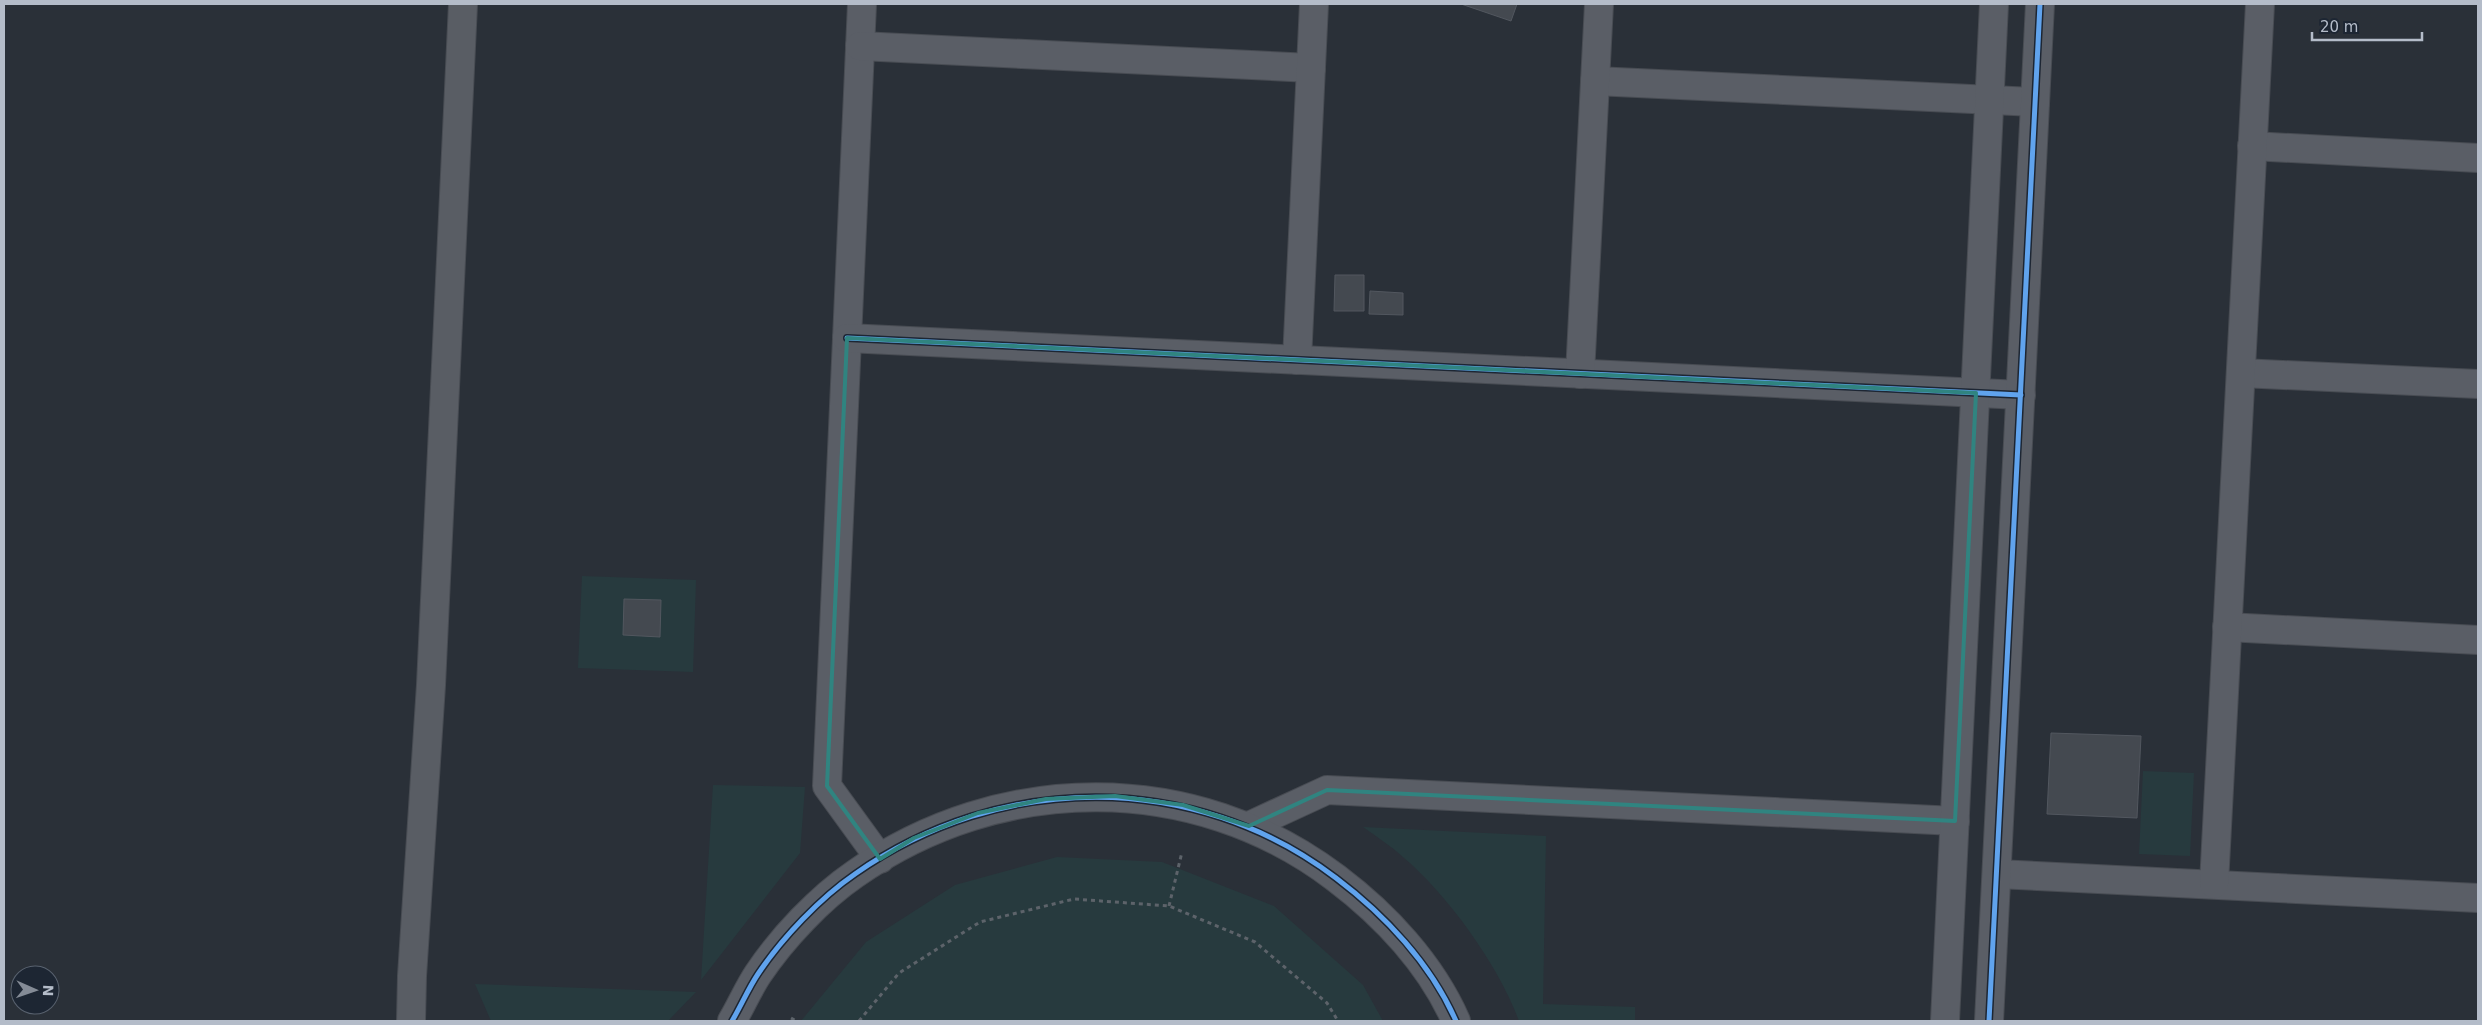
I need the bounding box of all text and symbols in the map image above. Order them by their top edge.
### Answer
scale bar [2312,10,2422,42]
text: 20 m [2320,18,2358,36]
north arrow [10,965,60,1015]
text: N [40,984,56,997]

